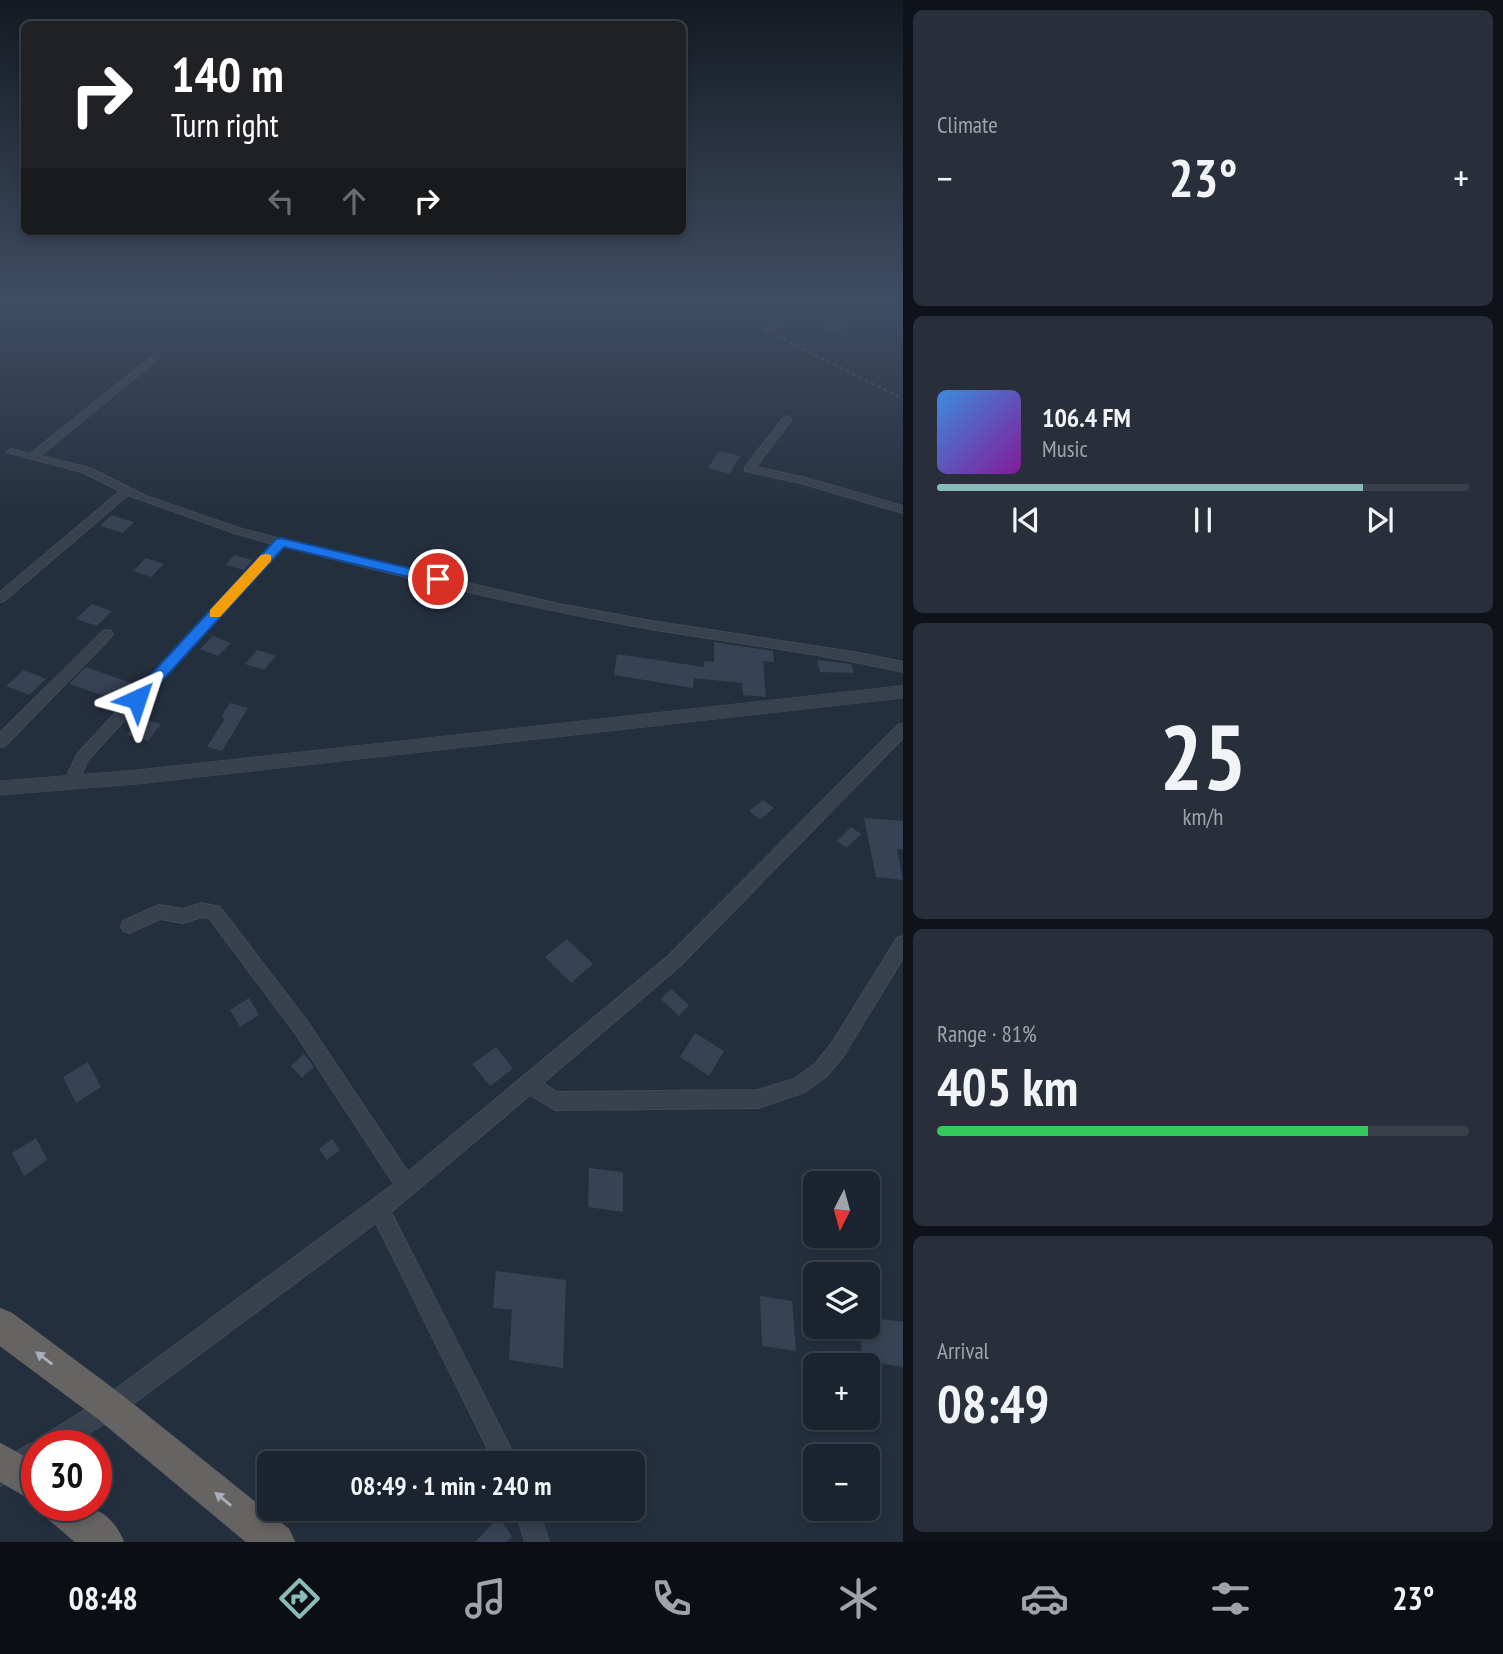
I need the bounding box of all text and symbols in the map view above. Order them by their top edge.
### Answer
text: 140 m [171,42,284,106]
icon: right [56,49,147,140]
text: Turn right [171,104,279,146]
text: Climate [937,110,998,139]
text: 23° [1169,144,1237,211]
text: − [937,153,953,202]
text: + [1453,153,1469,202]
icon: left [262,182,300,220]
icon: ahead [335,182,373,220]
icon: right [408,182,446,220]
text: 106.4 FM [1042,401,1131,434]
text: Music [1042,434,1088,463]
icon: previous [1007,501,1045,539]
icon: pause [1184,501,1222,539]
icon: next [1361,501,1399,539]
pin [408,549,468,609]
icon: arrive [419,560,457,598]
position arrow [100,662,174,736]
text: 25 [1160,697,1247,815]
text: km/h [1183,802,1223,831]
text: Range · 81% [937,1019,1037,1048]
text: 405 km [937,1053,1078,1120]
north arrow [803,1171,880,1248]
map controls [803,1171,880,1521]
button: layers [803,1262,880,1339]
text: Arrival [937,1336,989,1365]
one-way arrow [35,1352,53,1366]
button: + [803,1353,880,1430]
text: 08:49 [937,1370,1049,1437]
speed limit sign: 30 [21,1430,112,1521]
button: − [803,1444,880,1521]
text: 08:49 · 1 min · 240 m [351,1469,551,1502]
one-way arrow [215,1492,232,1507]
icon: directions [275,1574,324,1623]
icon: music [461,1574,510,1623]
icon: phone [647,1574,696,1623]
icon: climate [834,1574,883,1623]
icon: car [1020,1574,1069,1623]
icon: filters [1206,1574,1255,1623]
text: 08:48 [69,1577,138,1619]
text: 23° [1392,1577,1434,1619]

